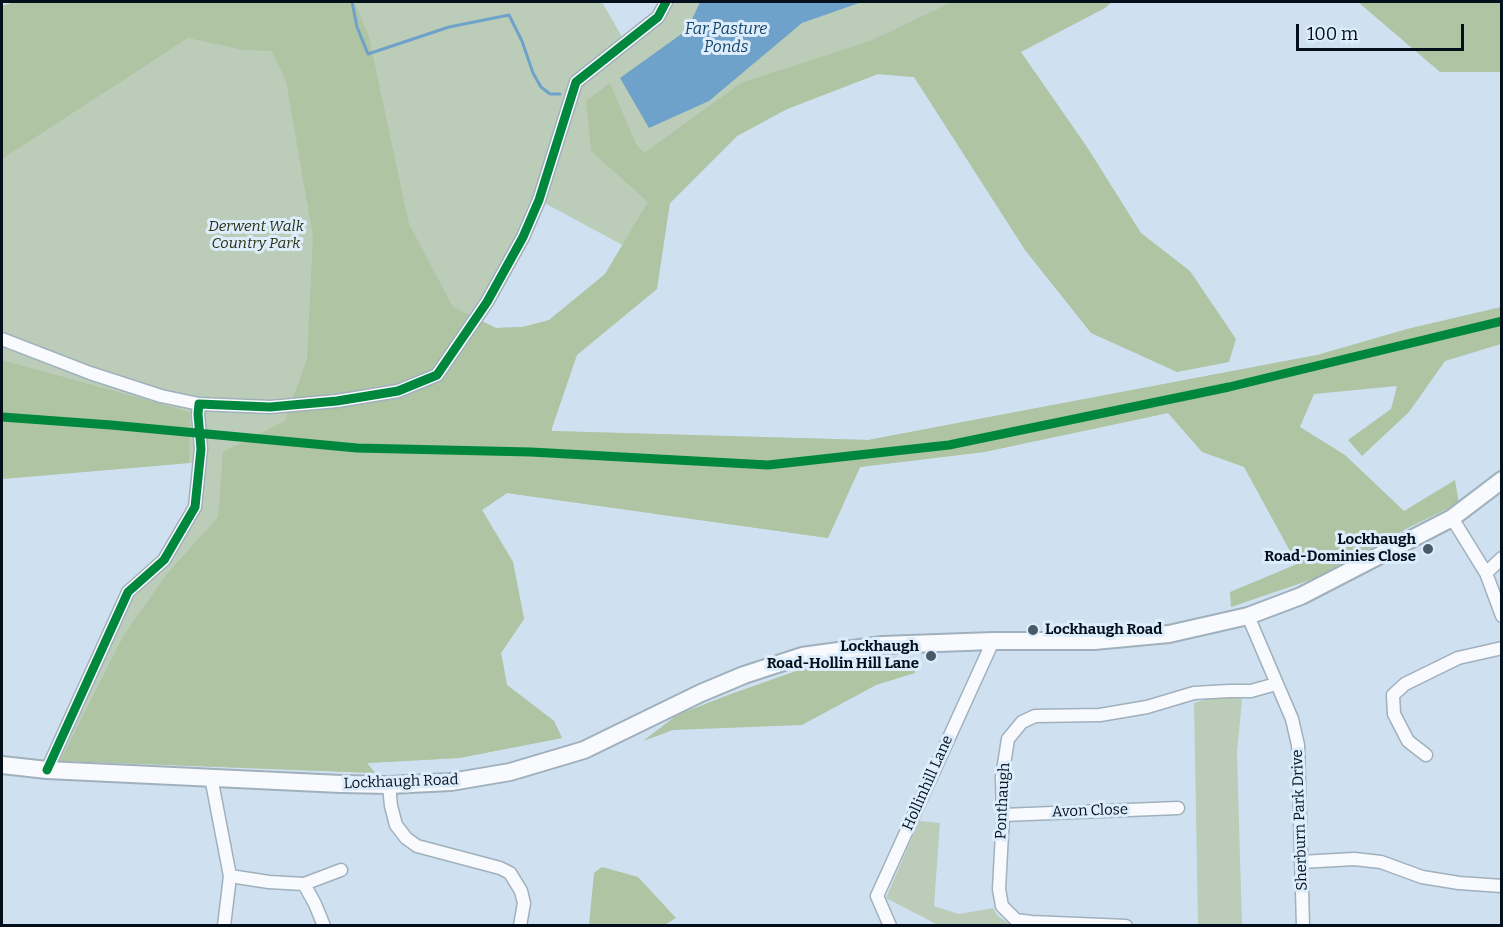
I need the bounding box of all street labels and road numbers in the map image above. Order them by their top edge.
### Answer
street label: Hollinhill Lane [899,733,957,833]
street label: Sherburn Park Drive [1289,749,1311,891]
street label: Ponthaugh [992,762,1014,840]
street label: Lockhaugh Road [343,771,459,793]
street label: Avon Close [1052,801,1128,821]

